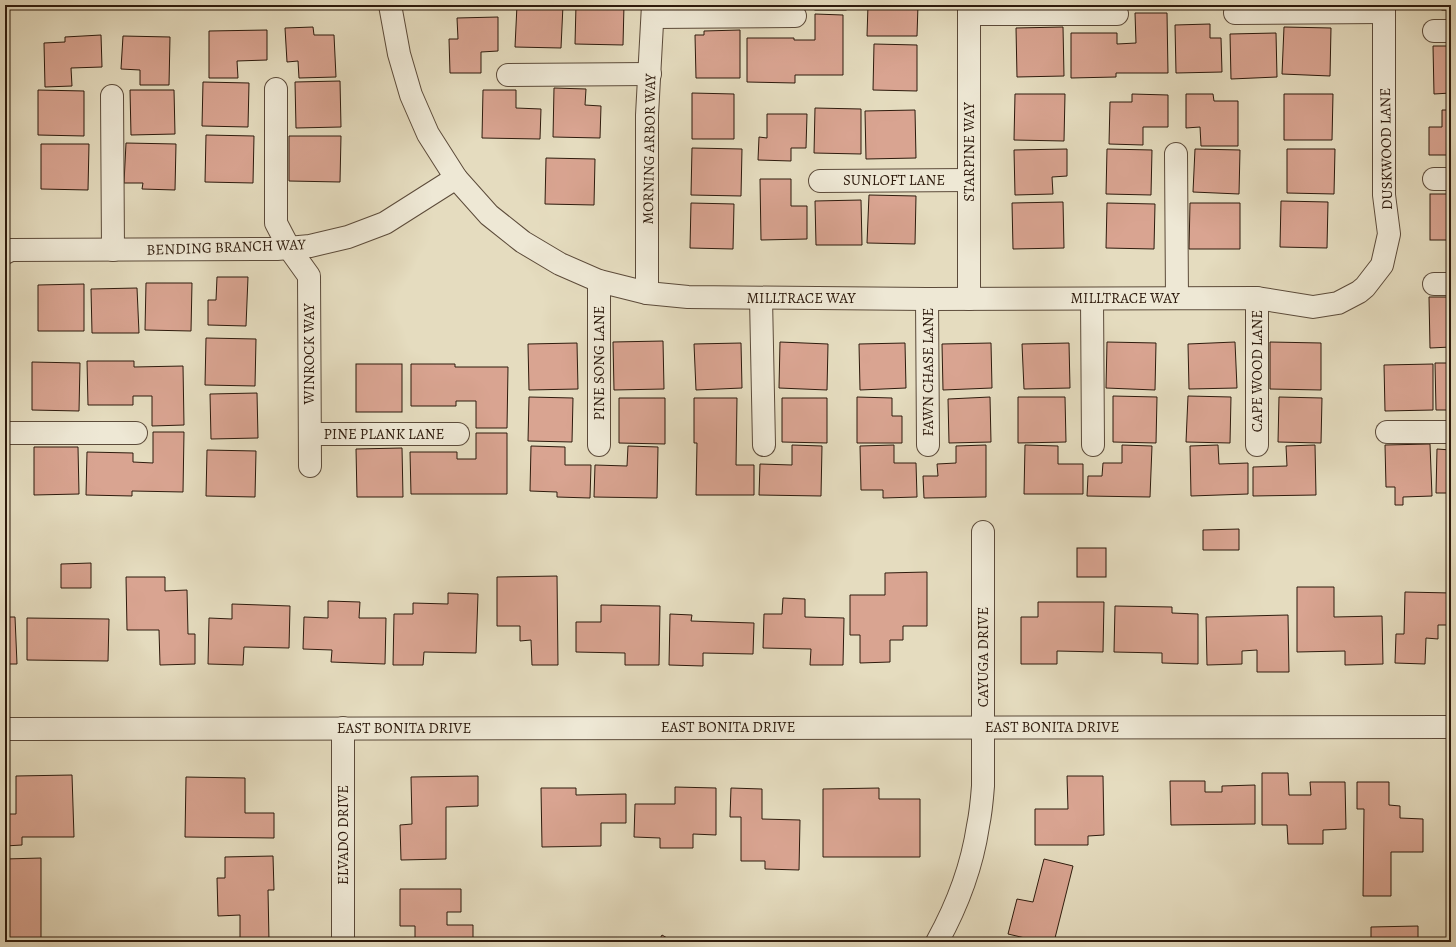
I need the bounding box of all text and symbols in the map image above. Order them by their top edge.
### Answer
street label: MORNING ARBOR WAY [638,72,660,225]
street label: DUSKWOOD LANE [1375,88,1397,210]
street label: STARPINE WAY [959,101,979,202]
street label: SUNLOFT LANE [843,170,945,190]
street label: BENDING BRANCH WAY [146,234,307,260]
street label: MILLTRACE WAY [746,288,857,308]
street label: MILLTRACE WAY [1070,288,1181,308]
street label: WINROCK WAY [299,303,319,405]
street label: PINE SONG LANE [589,306,609,420]
street label: FAWN CHASE LANE [918,308,938,436]
street label: CAPE WOOD LANE [1247,310,1267,432]
street label: PINE PLANK LANE [324,424,444,444]
street label: CAYUGA DRIVE [973,607,993,707]
street label: EAST BONITA DRIVE [661,717,795,737]
street label: EAST BONITA DRIVE [985,717,1119,737]
street label: EAST BONITA DRIVE [337,718,471,738]
street label: ELVADO DRIVE [333,785,353,885]

